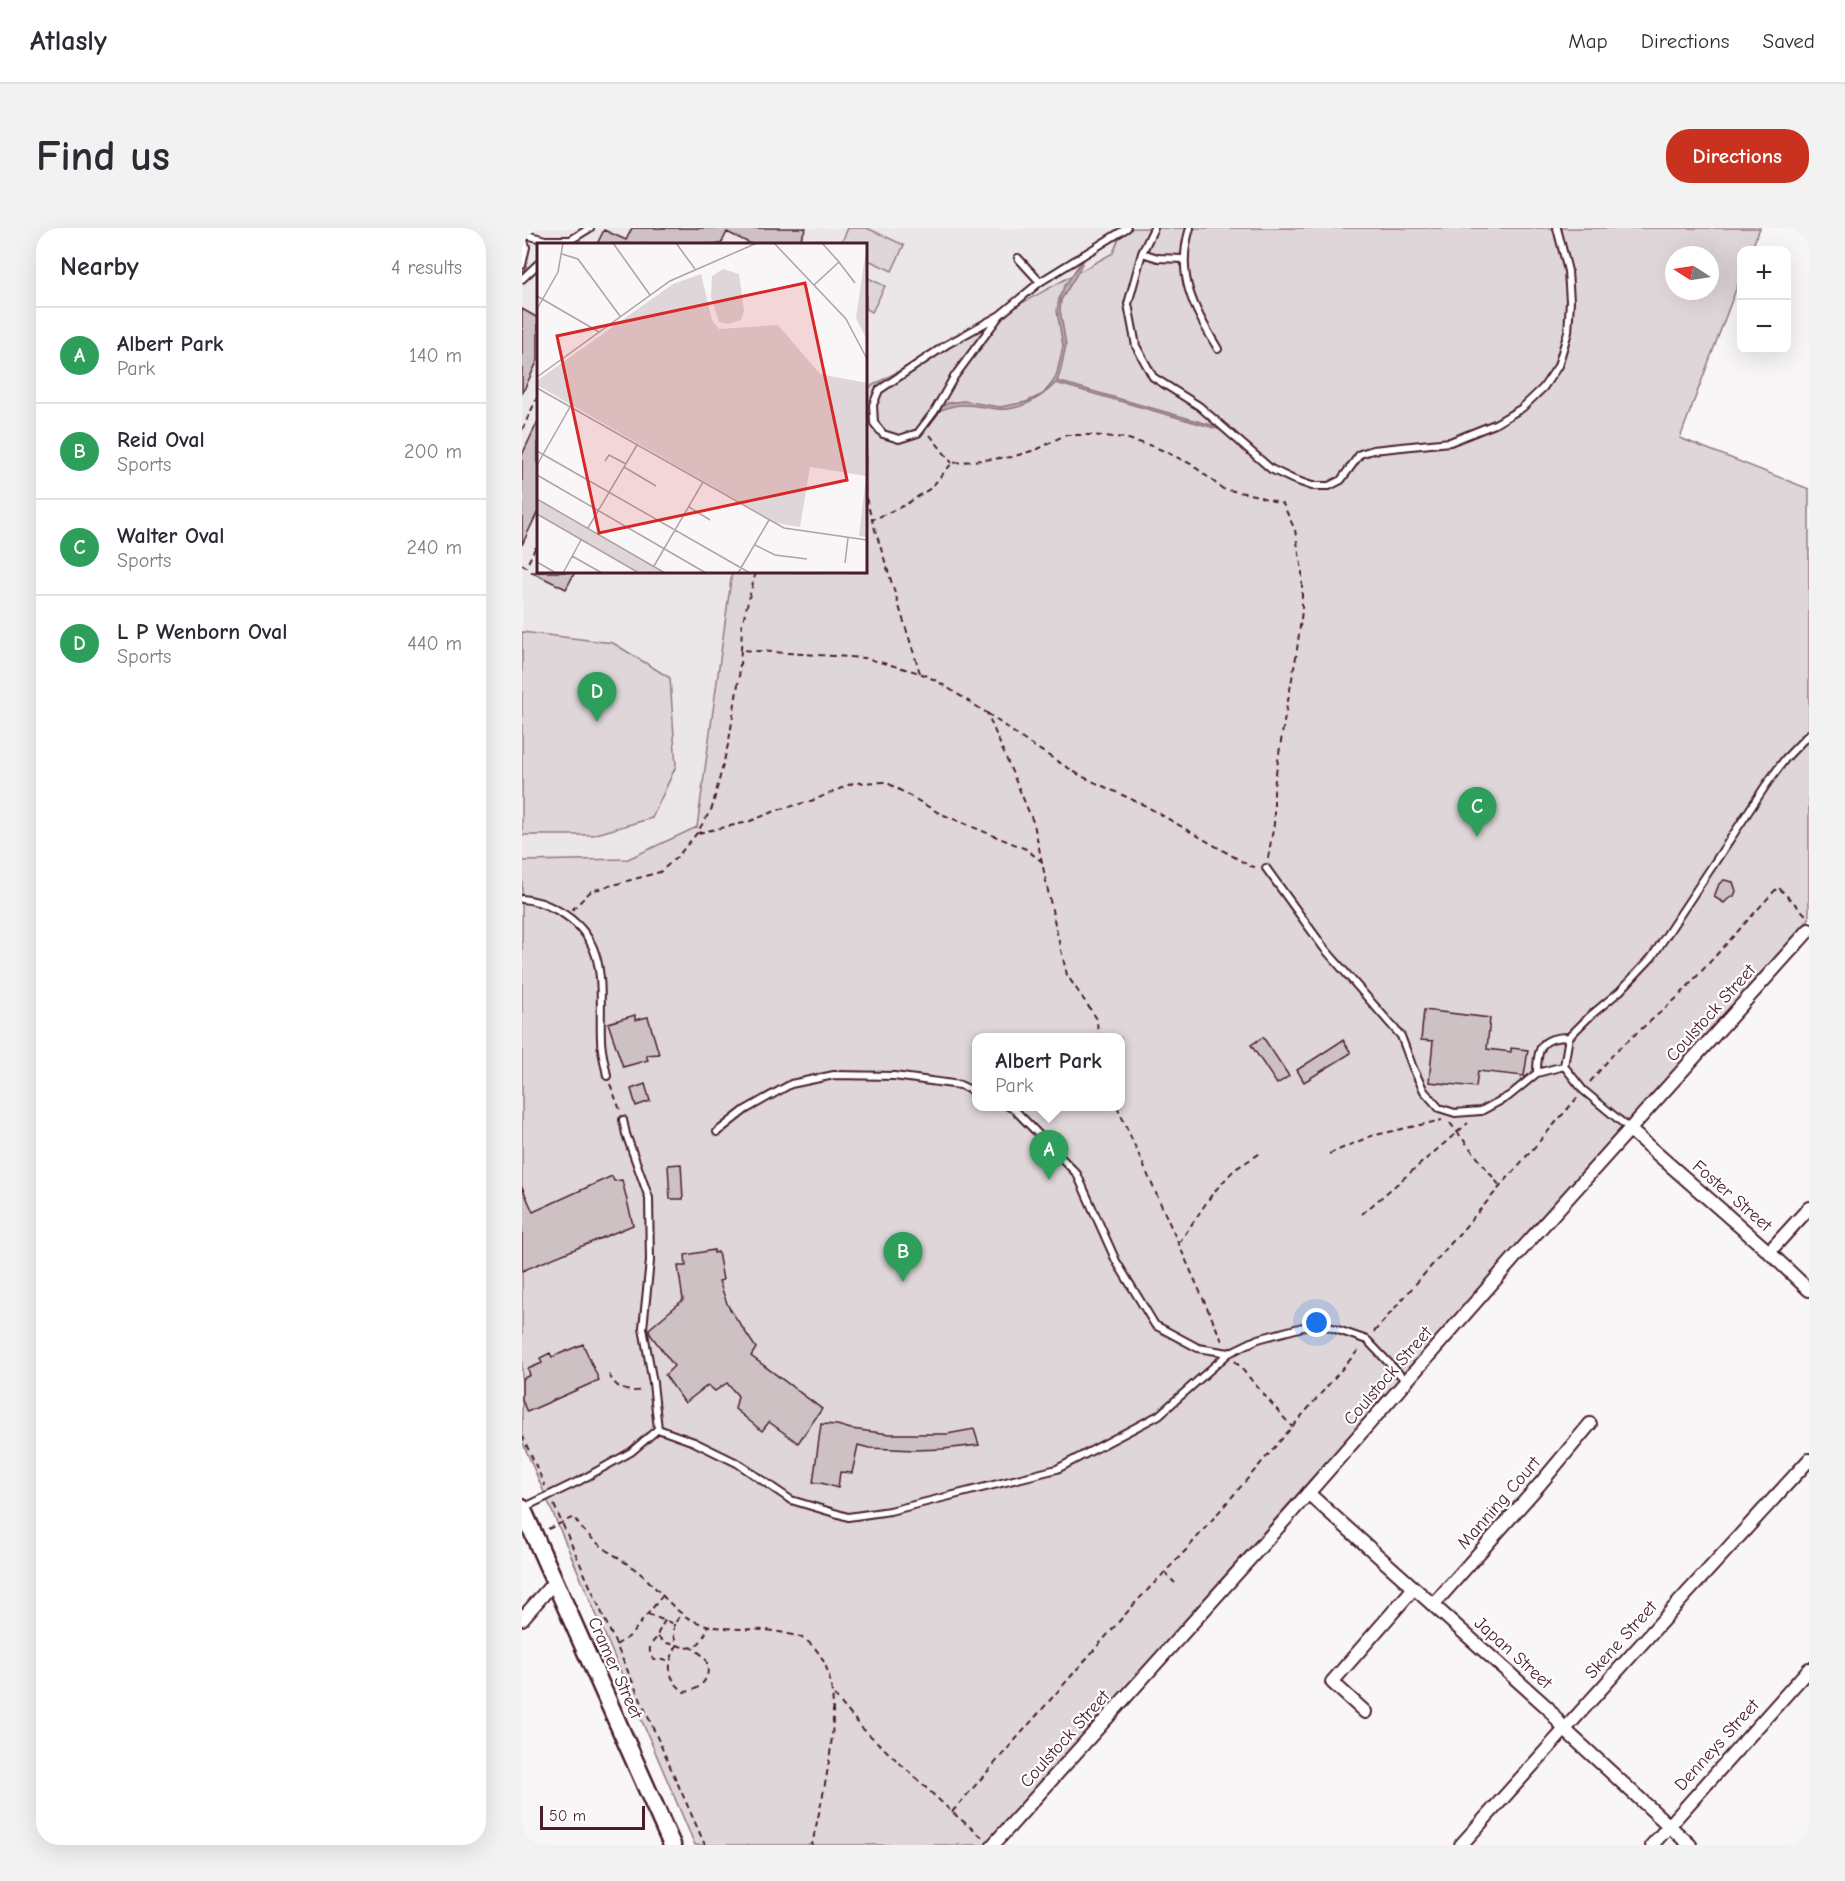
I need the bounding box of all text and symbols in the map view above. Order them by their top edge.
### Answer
text: Atlasly [30,25,107,57]
text: Map [1568,29,1608,53]
text: Directions [1641,29,1730,53]
text: Saved [1763,29,1815,53]
button: Directions [1666,129,1809,183]
text: Find us [36,132,170,181]
inset map [537,243,867,573]
north arrow [1665,246,1719,300]
map controls [1737,246,1791,354]
button: + [1737,246,1791,300]
text: Nearby [60,252,139,282]
text: 4 results [391,256,462,279]
button: − [1737,300,1791,354]
text: Albert Park [117,331,224,357]
text: A [74,344,85,367]
text: 140 m [409,344,462,367]
text: Park [117,357,155,380]
text: Reid Oval [117,427,205,453]
text: B [73,440,86,463]
text: 200 m [404,440,462,463]
text: Sports [117,453,171,476]
text: Walter Oval [117,523,225,549]
text: C [73,536,86,559]
text: 240 m [407,536,462,559]
text: Sports [117,549,171,572]
text: L P Wenborn Oval [117,619,287,645]
text: D [73,632,86,655]
text: 440 m [407,632,462,655]
text: Sports [117,645,171,668]
pin: D [578,672,616,722]
pin: C [1458,788,1496,837]
street label: Coulstock Street [1662,959,1761,1066]
popup [972,1033,1125,1111]
text: Albert Park [995,1048,1102,1074]
text: Park [995,1074,1034,1097]
pin: A [1030,1130,1068,1180]
street label: Foster Street [1688,1156,1777,1237]
pin: B [884,1232,922,1282]
your location [1302,1308,1331,1337]
street label: Coulstock Street [1339,1322,1437,1430]
street label: Manning Court [1453,1452,1546,1554]
street label: Skene Street [1581,1596,1662,1683]
street label: Japan Street [1470,1613,1557,1694]
street label: Cramer Street [583,1614,647,1723]
street label: Coulstock Street [1016,1685,1115,1792]
street label: Denneys Street [1670,1694,1764,1795]
scale bar [540,1803,645,1830]
text: 50 m [549,1807,586,1825]

